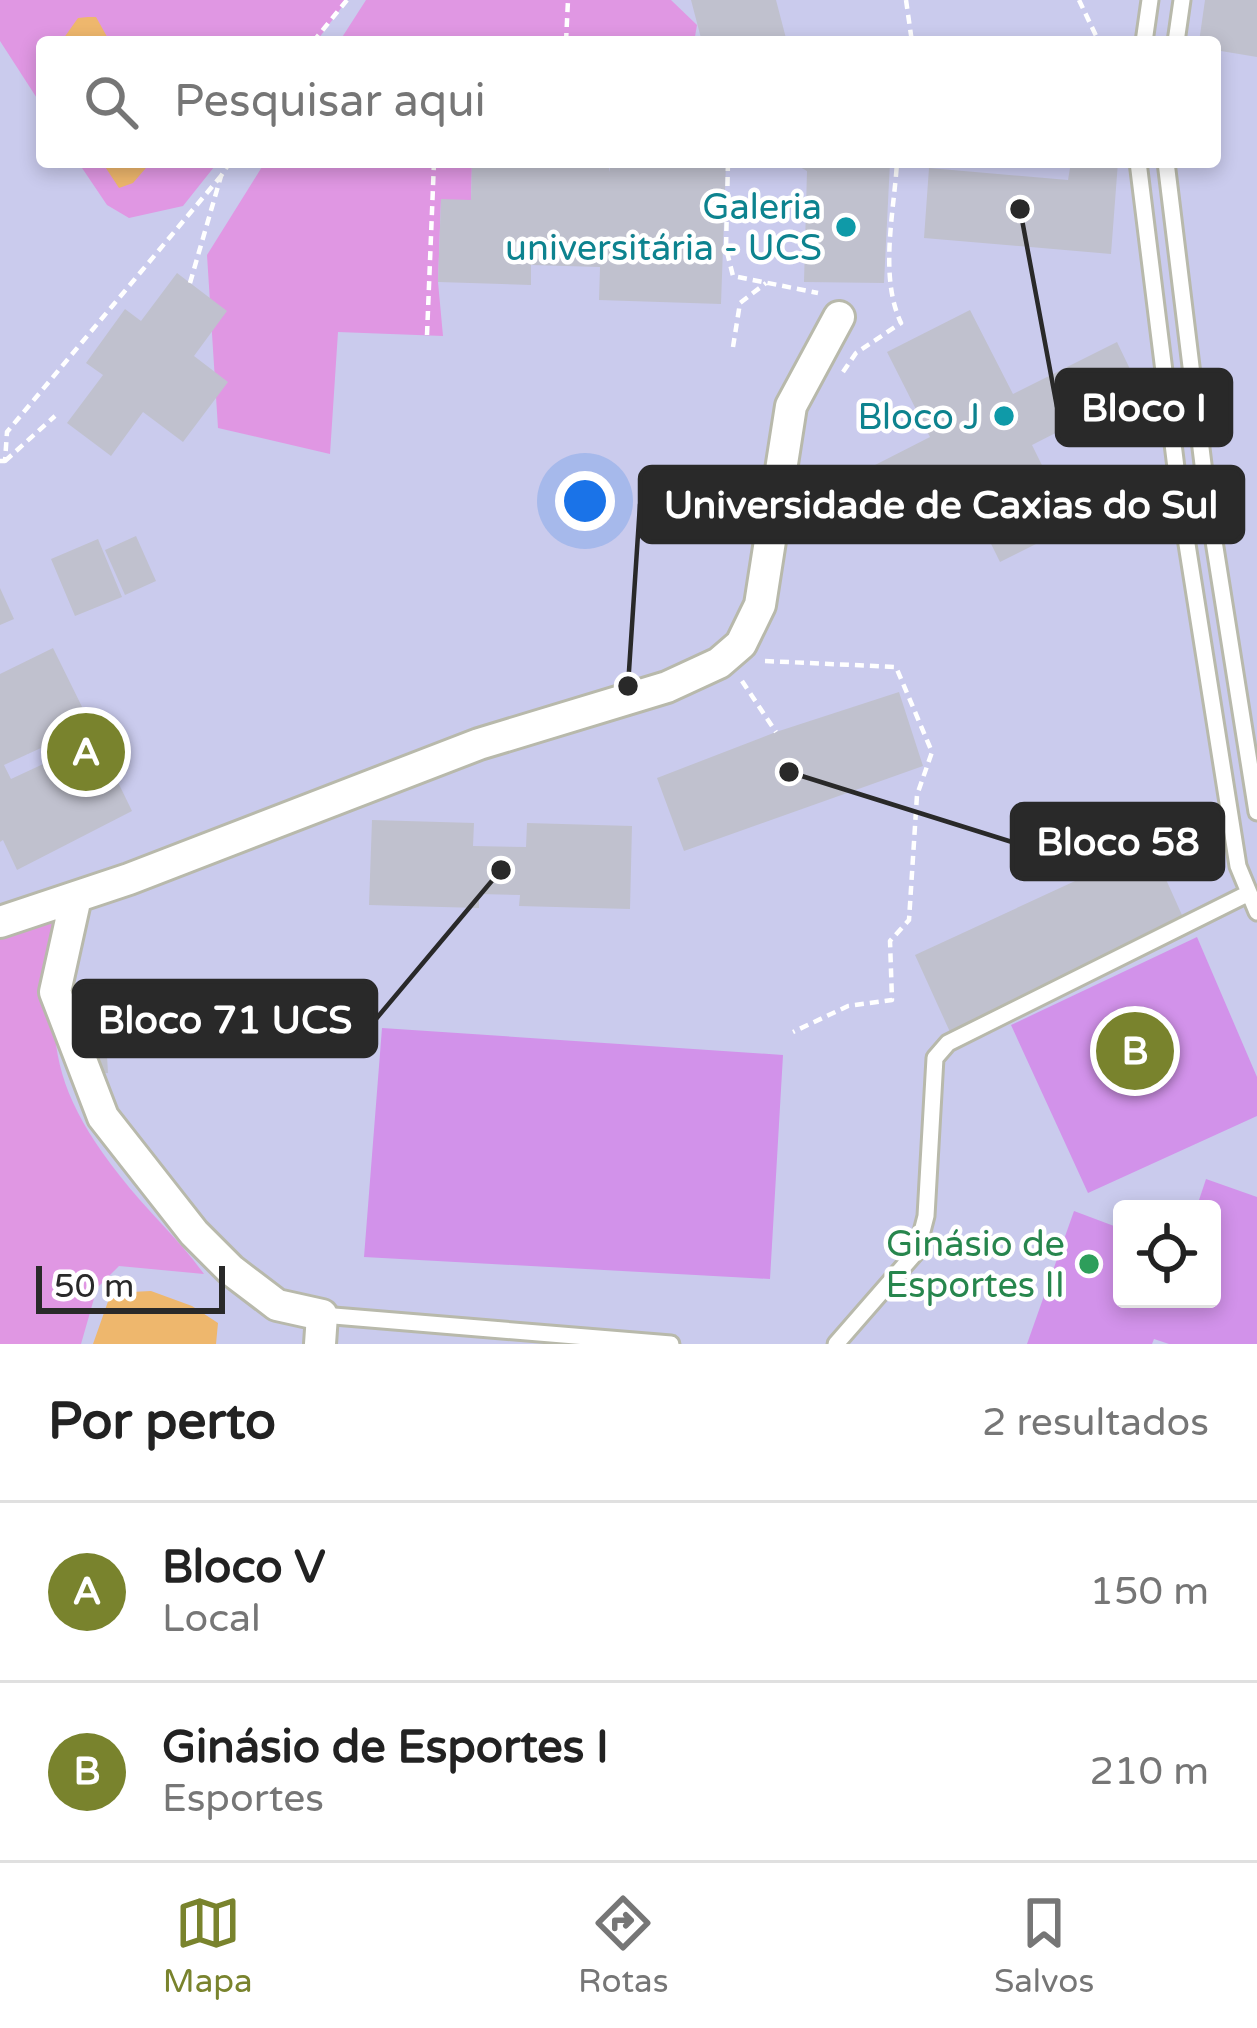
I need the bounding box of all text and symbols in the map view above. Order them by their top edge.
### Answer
search box [36,36,1221,168]
icon: search [78,69,144,135]
text: Pesquisar aqui [174,75,486,129]
place label: Galeria universitária - UCS [505,186,822,270]
marker: Galeria universitária - UCS [833,214,859,240]
callout: Bloco I [1057,370,1231,445]
text: Bloco I [1081,385,1207,432]
place label: Bloco J [857,396,980,439]
marker: Bloco J [991,403,1017,429]
callout: Universidade de Caxias do Sul [640,467,1243,542]
your location [555,471,615,531]
text: Universidade de Caxias do Sul [664,482,1218,529]
pin: A [47,707,125,797]
callout: Bloco 58 [1012,804,1223,879]
text: Bloco 58 [1036,819,1200,866]
callout: Bloco 71 UCS [74,981,376,1056]
text: Bloco 71 UCS [98,997,352,1044]
pin: B [1096,1006,1174,1096]
map controls [1113,1200,1221,1308]
button: locate [1113,1200,1221,1308]
place label: Ginásio de Esportes II [886,1223,1065,1307]
marker: Ginásio de Esportes II [1076,1251,1102,1277]
scale bar [36,1260,225,1313]
text: 50 m [54,1267,134,1306]
text: Por perto [48,1391,276,1453]
text: 2 resultados [982,1399,1209,1446]
text: Bloco V [162,1541,326,1595]
text: A [72,1568,102,1615]
text: 150 m [1090,1568,1209,1615]
text: Local [162,1595,261,1642]
text: Ginásio de Esportes I [162,1721,609,1775]
text: B [73,1748,101,1795]
text: 210 m [1090,1748,1209,1795]
text: Esportes [162,1775,324,1822]
tab: Mapa [163,1890,253,2001]
tab: Rotas [578,1890,668,2001]
tab: Salvos [994,1890,1094,2001]

